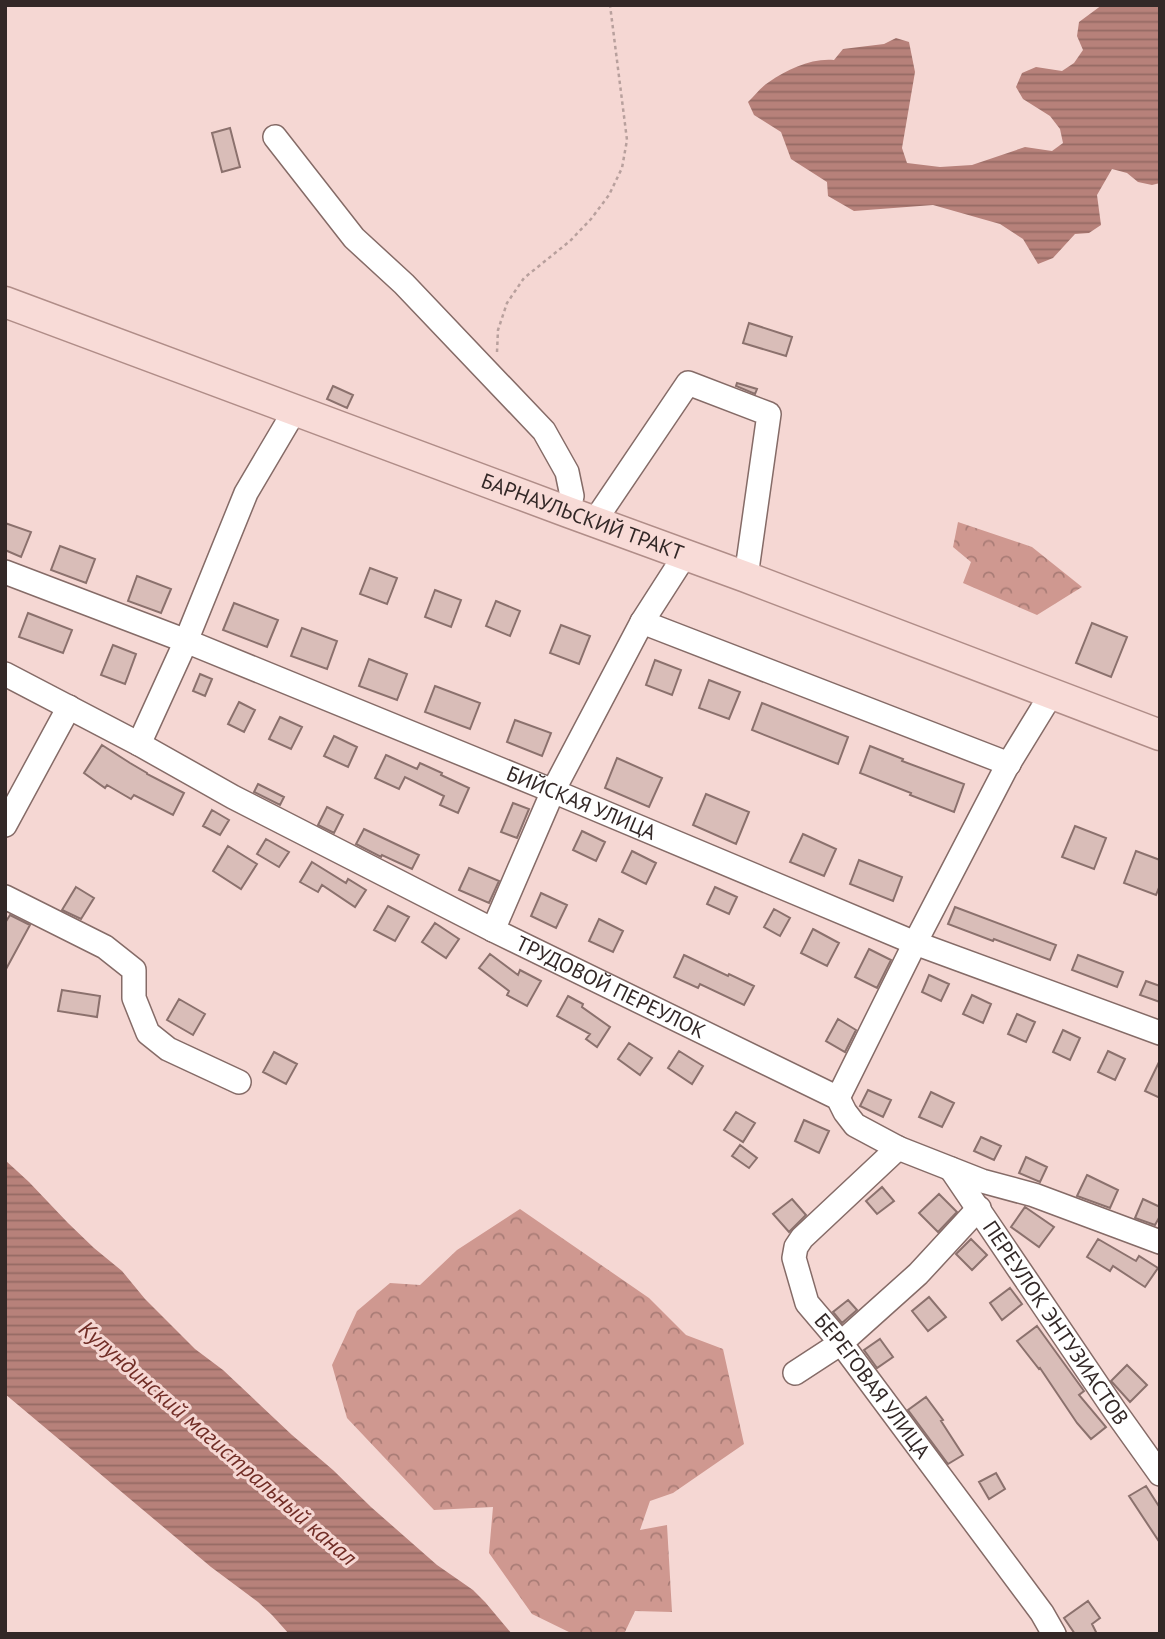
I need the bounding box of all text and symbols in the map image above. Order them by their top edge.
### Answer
street label: БАРНАУЛЬСКИЙ ТРАКТ [478,467,688,566]
street label: БИЙСКАЯ УЛИЦА [503,760,661,846]
street label: ТРУДОВОЙ ПЕРЕУЛОК [512,929,710,1045]
street label: ПЕРЕУЛОК ЭНТУЗИАСТОВ [977,1215,1135,1430]
street label: БЕРЕГОВАЯ УЛИЦА [809,1307,937,1464]
water label: Кулундинский магистральный канал [73,1314,363,1571]

